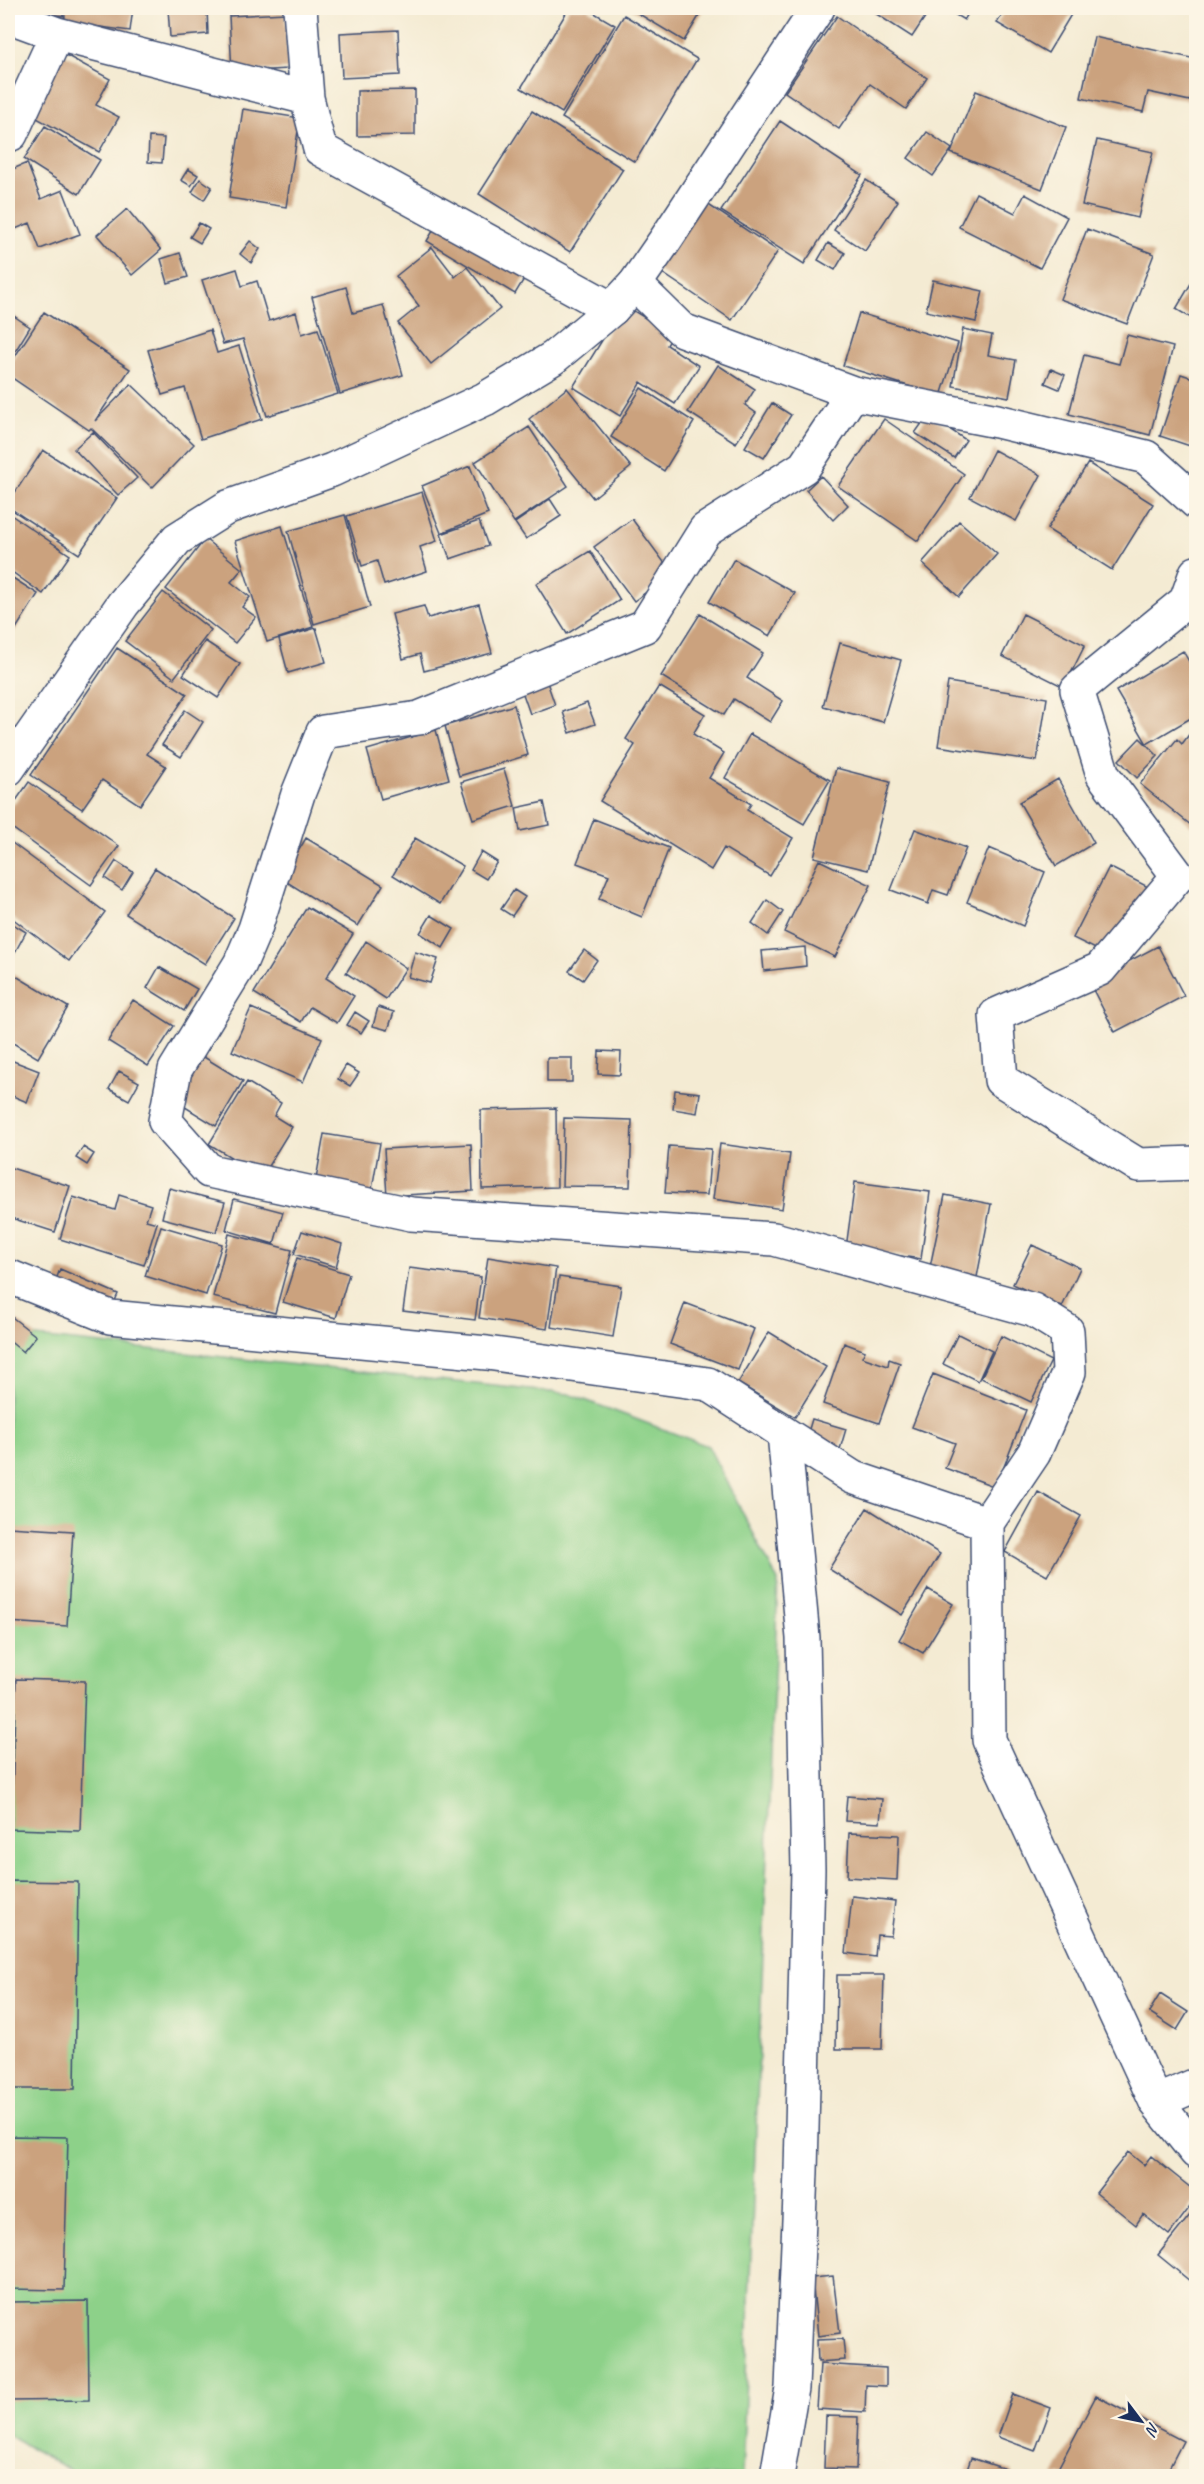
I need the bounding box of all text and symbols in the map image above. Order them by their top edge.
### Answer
north arrow [1111,2391,1171,2451]
text: N [1140,2419,1164,2441]

